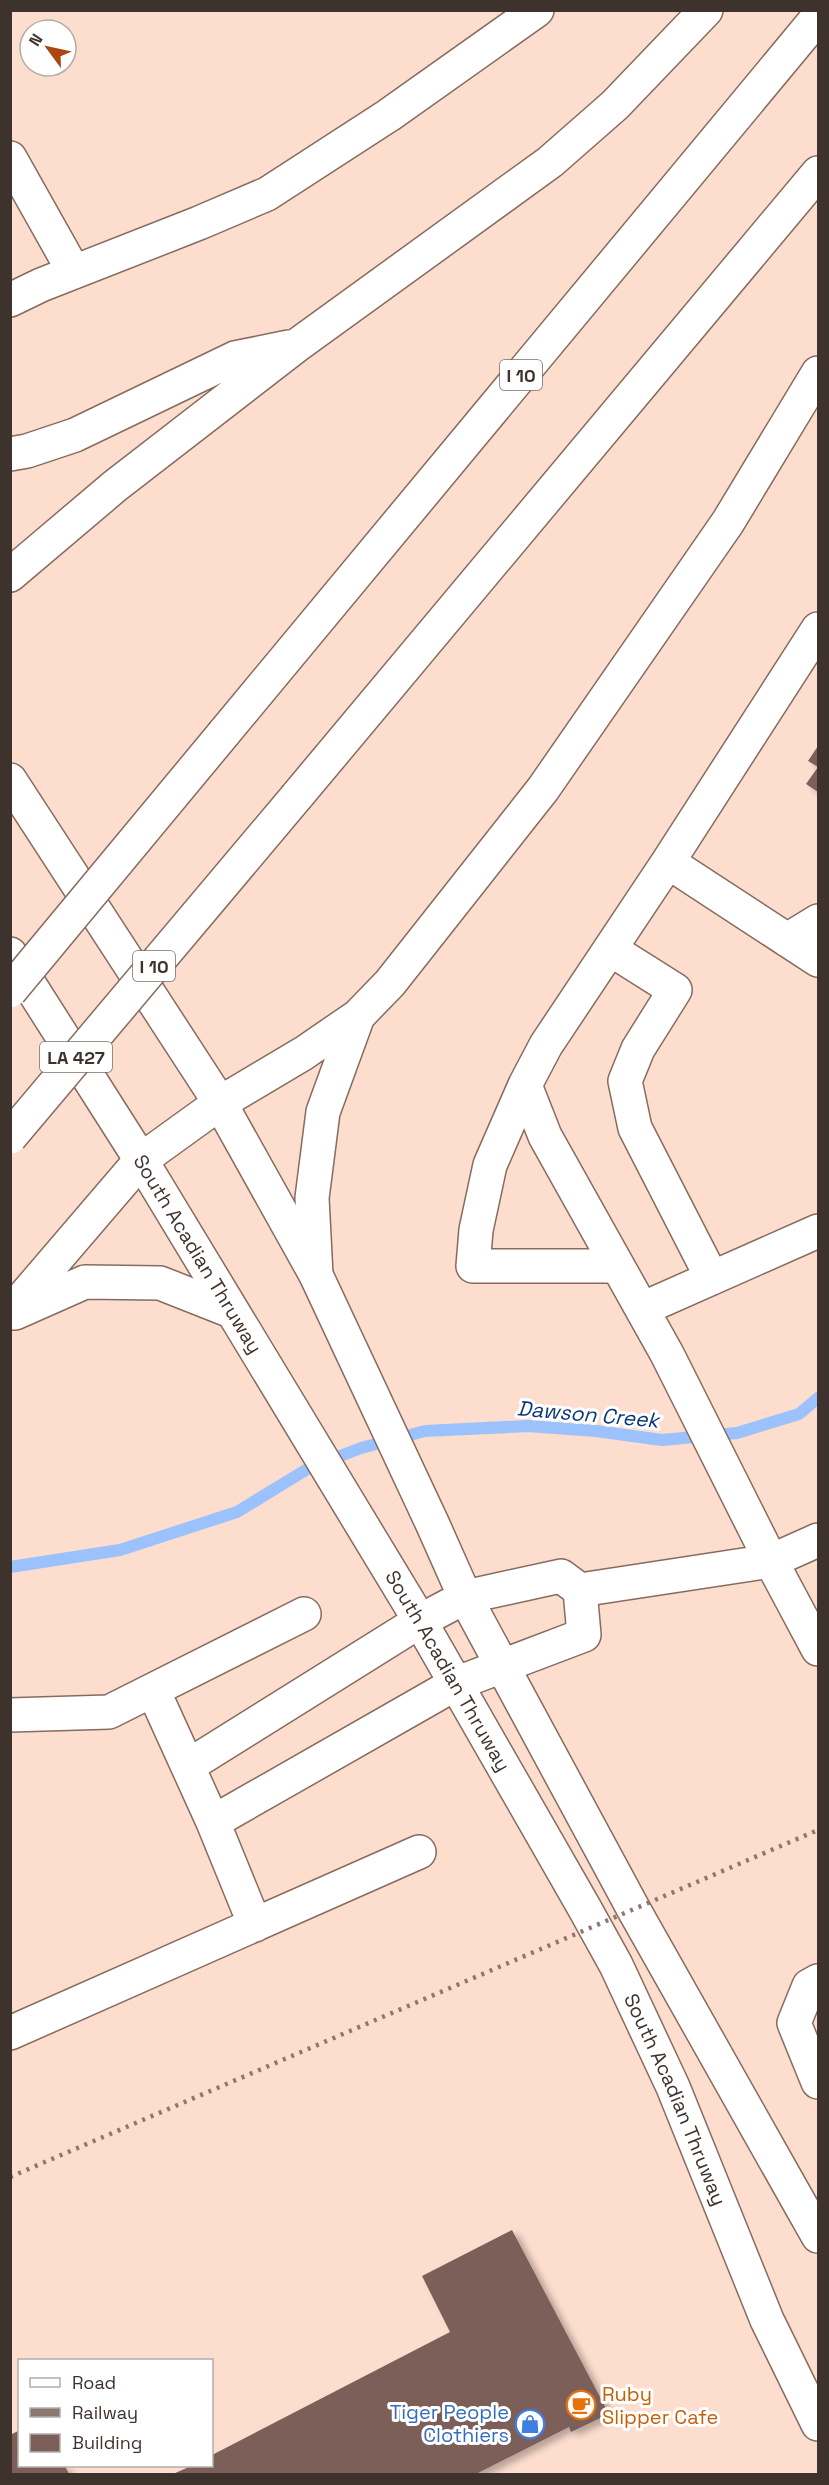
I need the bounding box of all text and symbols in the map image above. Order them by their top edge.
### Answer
north arrow [18,18,78,78]
text: N [24,30,48,50]
road number: I 10 [500,360,542,390]
road number: I 10 [133,951,175,981]
road number: LA 427 [40,1042,112,1072]
street label: South Acadian Thruway [128,1150,268,1358]
water label: Dawson Creek [516,1394,663,1434]
street label: South Acadian Thruway [379,1565,516,1776]
street label: South Acadian Thruway [618,1989,732,2209]
legend [18,2359,213,2467]
text: Road [72,2371,116,2394]
place label: Ruby Slipper Cafe [602,2381,718,2430]
cafe icon: Ruby Slipper Cafe [565,2389,597,2421]
place label: Tiger People Clothiers [390,2399,509,2448]
text: Railway [72,2401,138,2424]
shop icon: Tiger People Clothiers [514,2408,546,2440]
text: Building [72,2431,142,2454]

